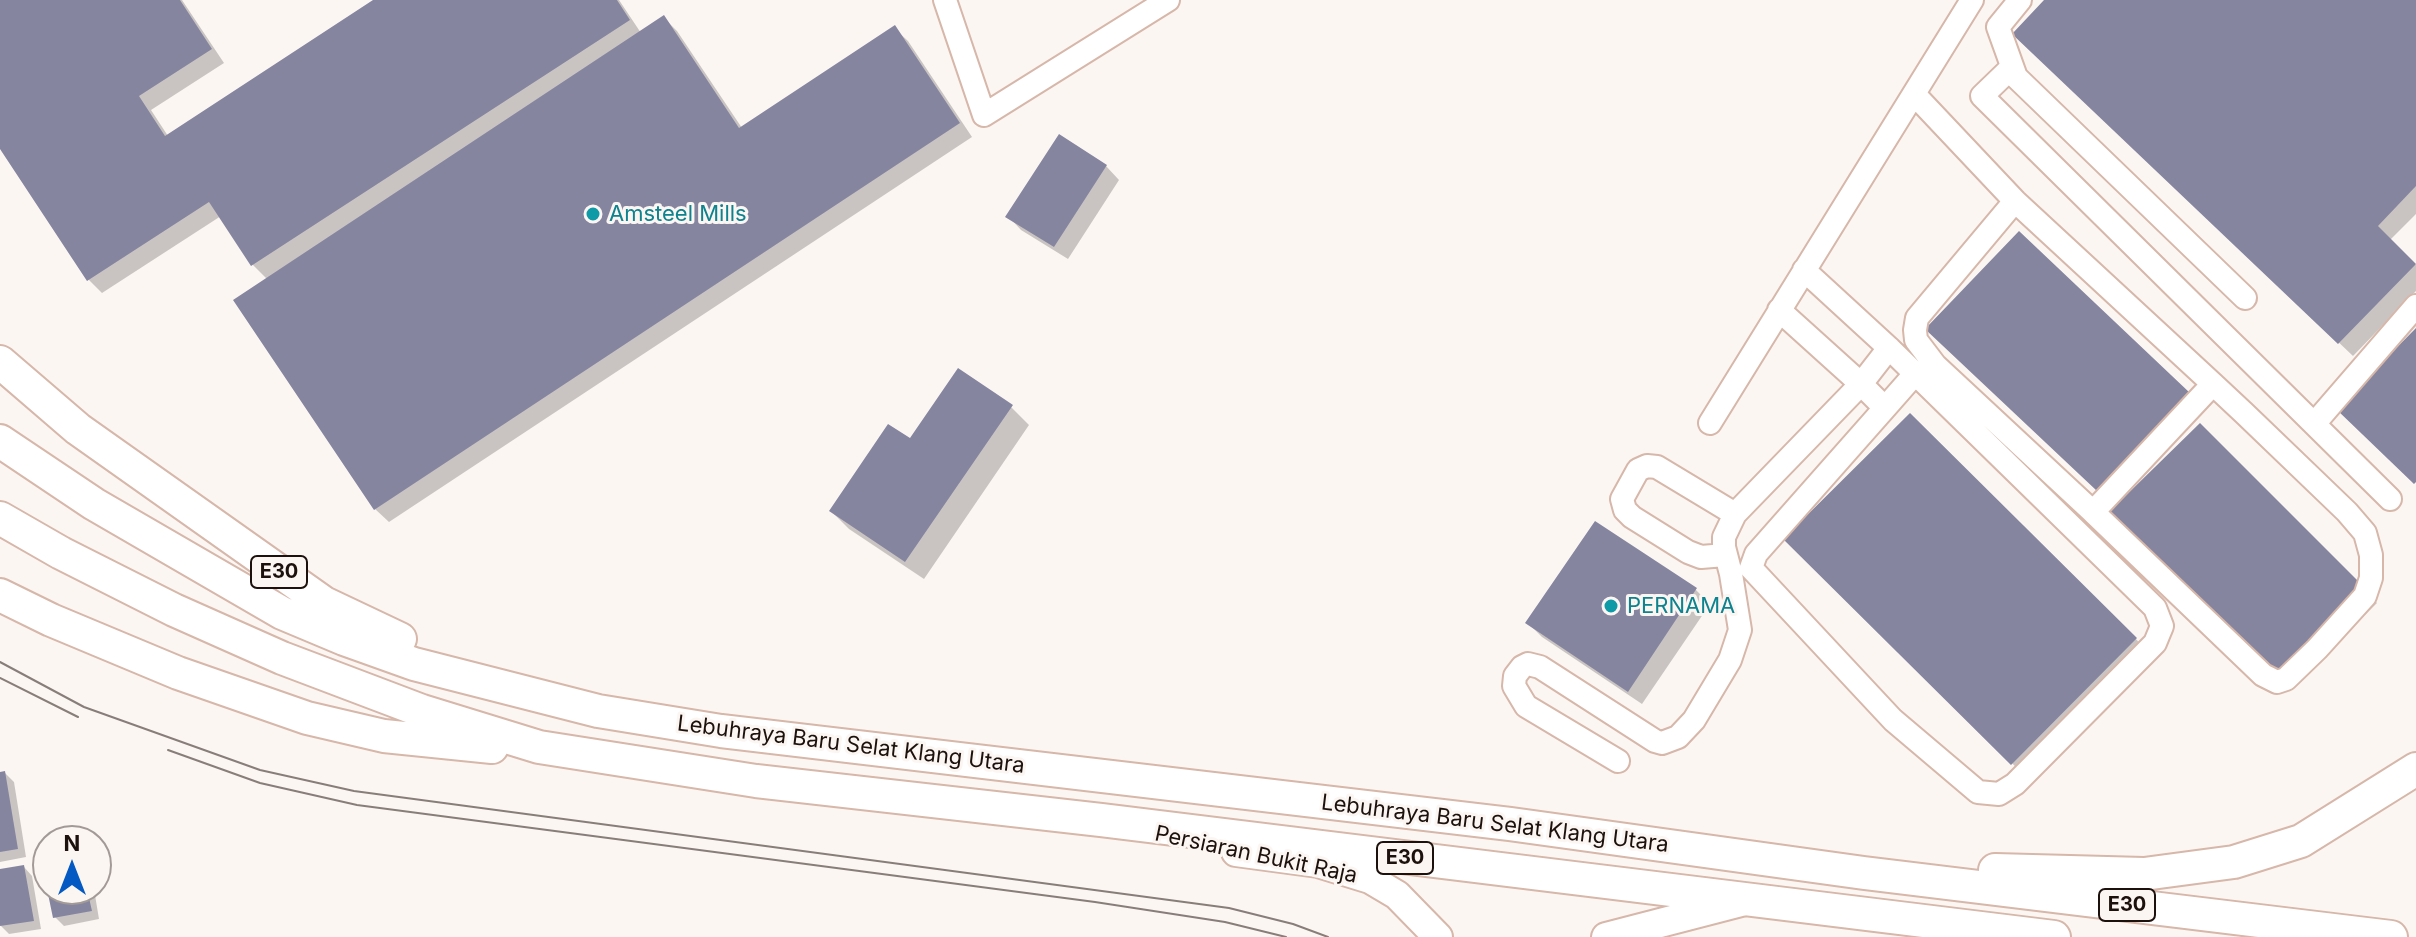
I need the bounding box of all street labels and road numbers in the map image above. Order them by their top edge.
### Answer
road number: E30 [251,556,307,588]
street label: Lebuhraya Baru Selat Klang Utara [676,711,1026,779]
street label: Lebuhraya Baru Selat Klang Utara [1320,790,1670,858]
street label: Persiaran Bukit Raja [1152,821,1360,889]
road number: E30 [1377,842,1433,874]
road number: E30 [2099,889,2155,921]

